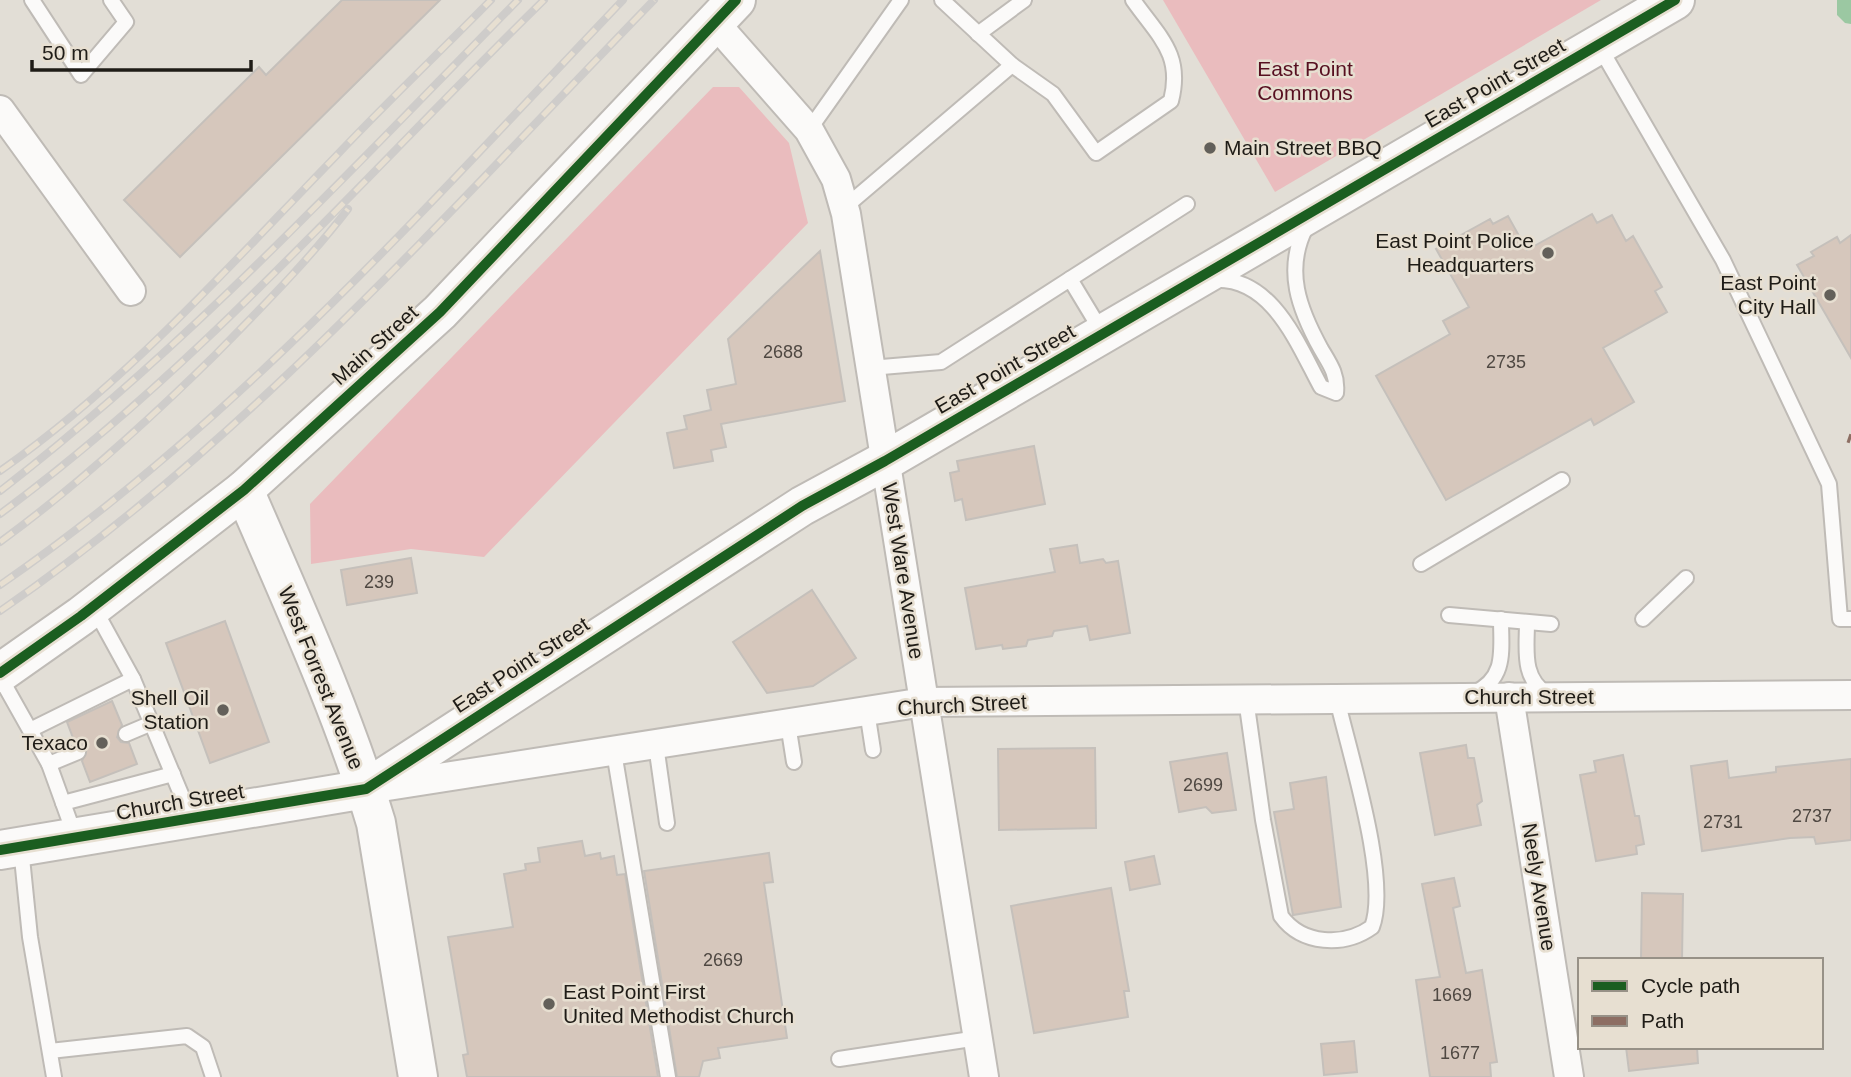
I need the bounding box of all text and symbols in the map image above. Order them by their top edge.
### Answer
scale bar [32,28,250,72]
street label: East Point Street [1421,33,1569,132]
text: 50 m [42,41,89,64]
park label: East Point Commons [1257,57,1353,104]
place label: Main Street BBQ [1224,136,1382,159]
marker: Main Street BBQ [1202,140,1218,156]
place label: East Point Police Headquarters [1375,229,1534,276]
marker: East Point Police Headquarters [1540,245,1556,261]
place label: East Point City Hall [1720,271,1816,318]
marker: East Point City Hall [1822,287,1838,303]
street label: Main Street [327,300,422,389]
street label: East Point Street [931,319,1079,418]
house number: 2688 [763,342,803,362]
house number: 2735 [1486,352,1526,372]
street label: West Ware Avenue [878,481,929,661]
house number: 239 [364,572,394,592]
street label: West Forrest Avenue [274,583,369,773]
street label: East Point Street [448,612,593,717]
street label: Church Street [1464,685,1594,708]
place label: Shell Oil Station [131,686,209,733]
street label: Church Street [897,690,1027,719]
marker: Shell Oil Station [215,702,231,718]
place label: Texaco [21,731,88,754]
marker: Texaco [94,735,110,751]
house number: 2699 [1183,775,1223,795]
street label: Church Street [114,779,246,824]
house number: 2737 [1792,806,1832,826]
house number: 2731 [1703,812,1743,832]
street label: Neely Avenue [1518,821,1561,953]
house number: 2669 [703,950,743,970]
legend [1578,958,1823,1049]
text: Cycle path [1641,974,1740,997]
place label: East Point First United Methodist Church [563,980,794,1027]
house number: 1669 [1432,985,1472,1005]
marker: East Point First United Methodist Church [541,996,557,1012]
text: Path [1641,1009,1684,1032]
house number: 1677 [1440,1043,1480,1063]

